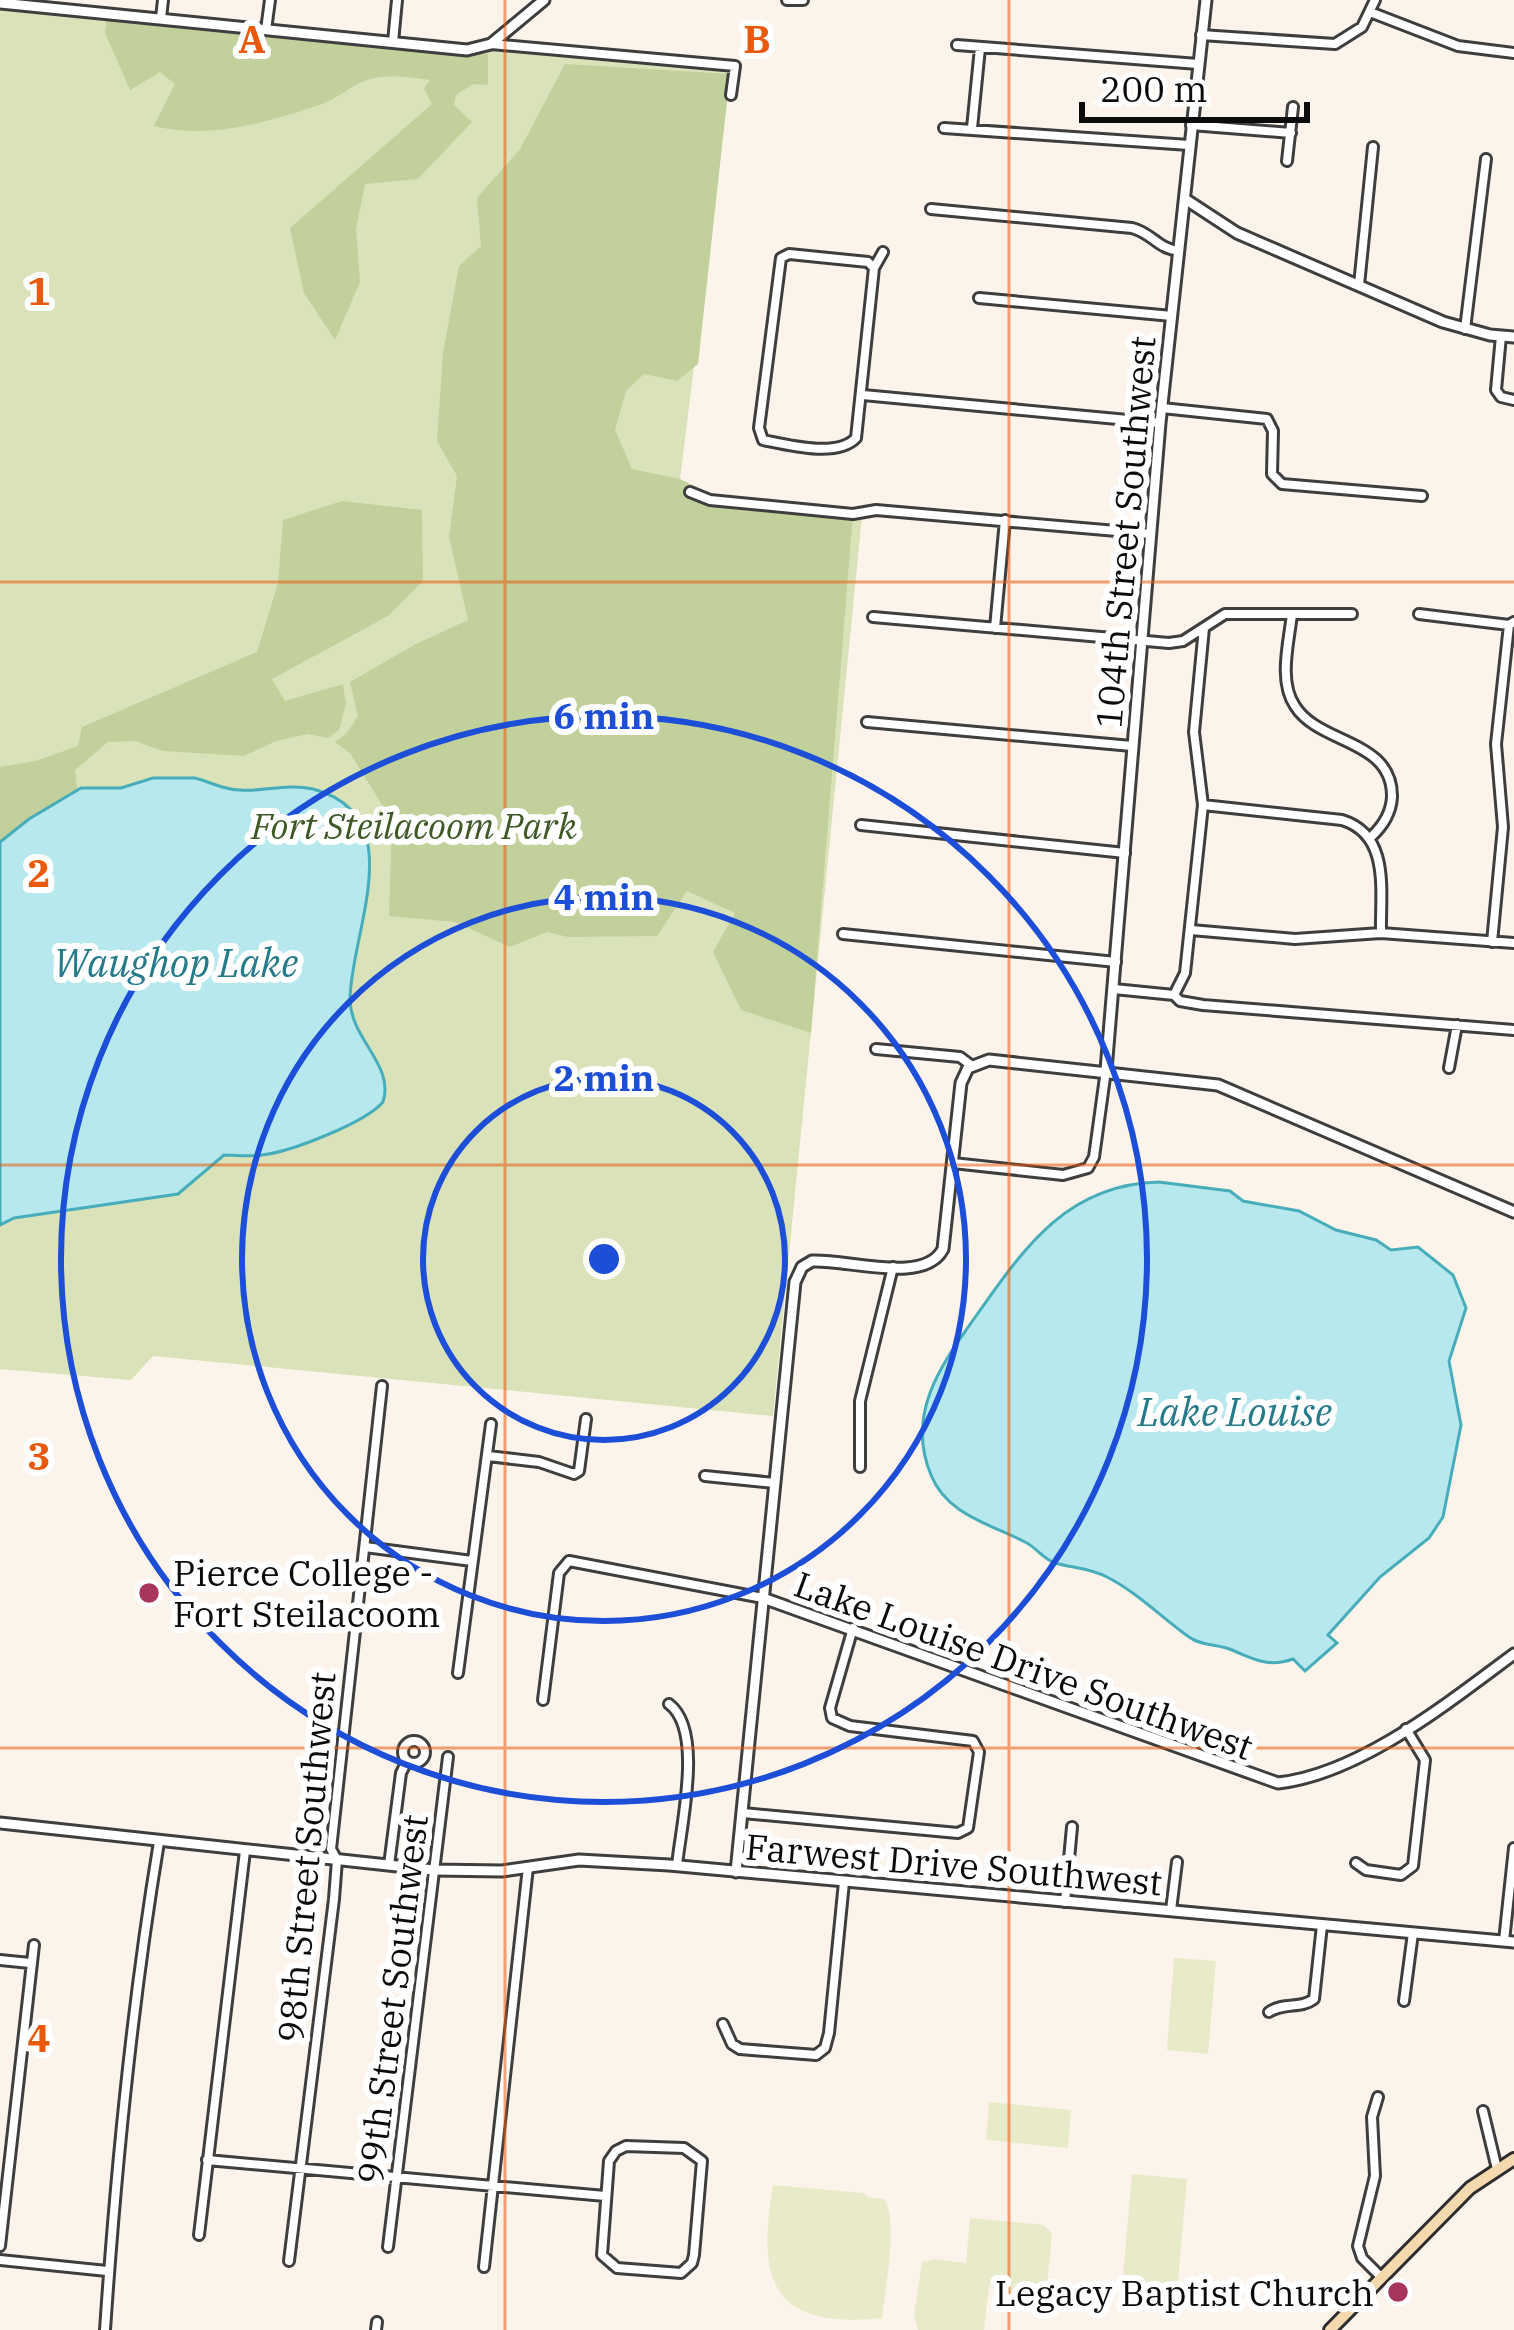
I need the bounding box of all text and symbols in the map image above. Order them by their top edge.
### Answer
text: A [238,13,266,64]
text: B [743,13,771,64]
scale bar [1082,48,1307,122]
text: 200 m [1100,65,1207,112]
text: 1 [27,265,51,316]
street label: 104th Street Southwest [1084,334,1166,730]
text: 6 min [554,692,654,739]
park label: Fort Steilacoom Park [250,802,578,849]
text: 2 [27,847,51,898]
text: 4 min [554,873,654,920]
water label: Waughop Lake [54,937,298,988]
text: 2 min [554,1054,654,1101]
centre of rings [583,1238,625,1280]
water label: Lake Louise [1137,1386,1332,1437]
text: 3 [27,1430,51,1481]
place label: Pierce College - Fort Steilacoom [173,1549,440,1637]
street label: Lake Louise Drive Southwest [788,1560,1260,1770]
marker: Pierce College - Fort Steilacoom [136,1580,162,1606]
street label: 98th Street Southwest [266,1670,346,2044]
street label: 99th Street Southwest [346,1812,438,2186]
street label: Farwest Drive Southwest [744,1822,1164,1906]
text: 4 [27,2012,51,2063]
place label: Legacy Baptist Church [995,2269,1374,2316]
marker: Legacy Baptist Church [1385,2279,1411,2305]

